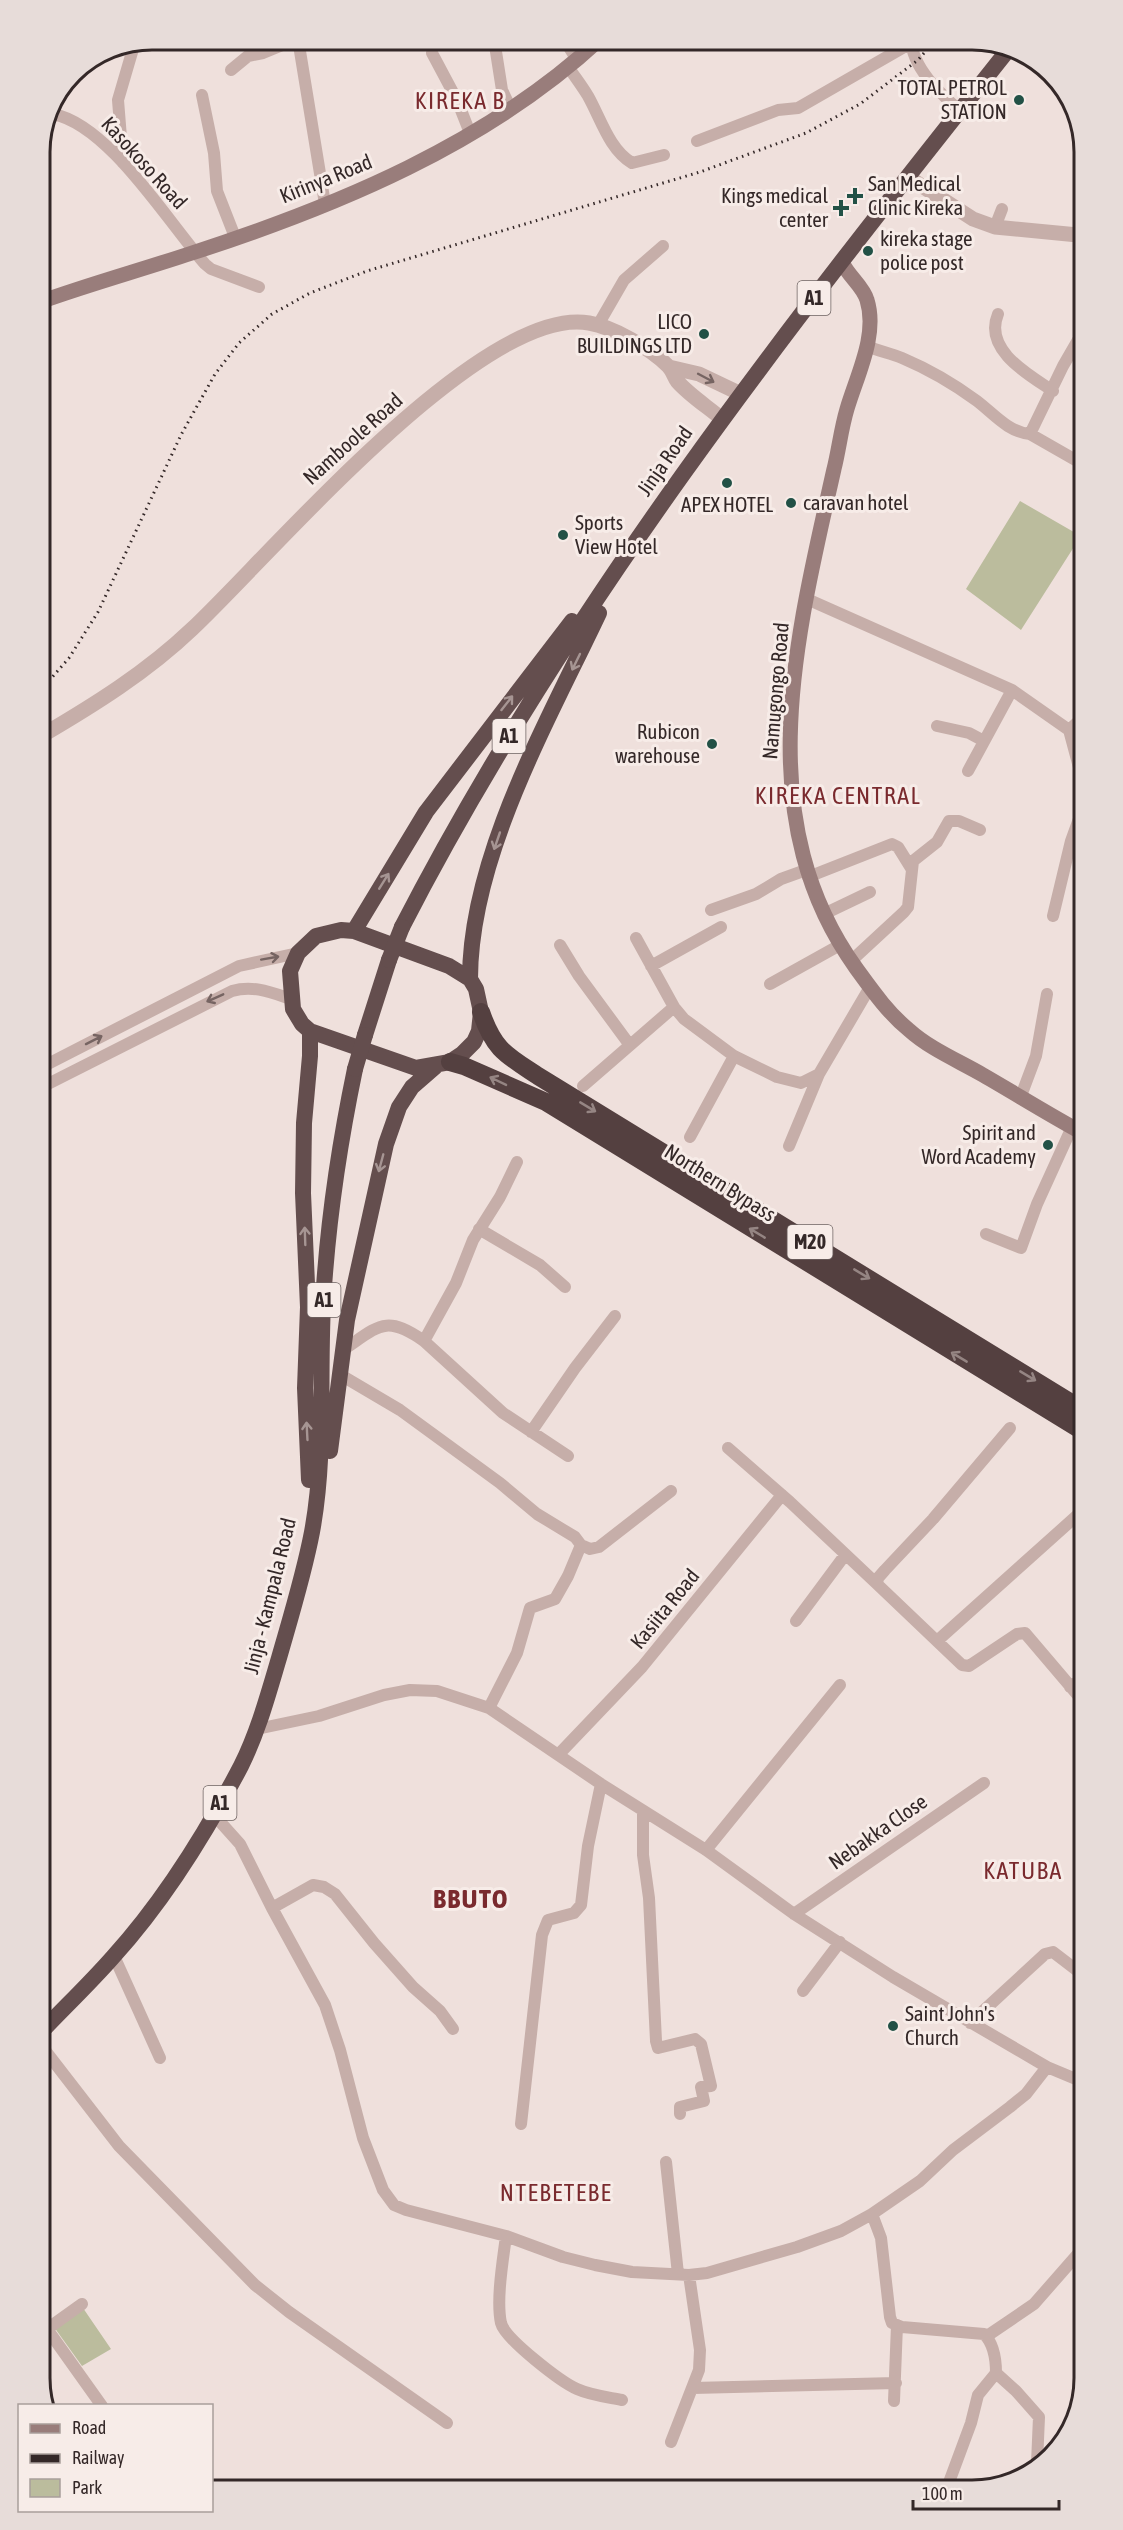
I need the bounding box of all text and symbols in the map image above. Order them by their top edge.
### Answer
place label: TOTAL PETROL STATION [898,75,1007,123]
district label: KIREKA B [415,87,505,114]
marker: TOTAL PETROL STATION [1012,93,1026,107]
street label: Kasokoso Road [97,111,192,213]
street label: Kirinya Road [276,149,375,207]
place label: San Medical Clinic Kireka [868,171,963,219]
place label: Kings medical center [721,183,829,231]
marker: San Medical Clinic Kireka [846,187,864,205]
marker: Kings medical center [832,199,850,217]
place label: kireka stage police post [880,226,972,274]
marker: kireka stage police post [861,244,875,258]
road number: A1 [798,281,830,315]
place label: LICO BUILDINGS LTD [577,309,692,357]
marker: LICO BUILDINGS LTD [697,327,711,341]
one-way arrow [696,373,714,384]
street label: Namboole Road [298,388,407,489]
street label: Jinja Road [632,421,697,500]
marker: APEX HOTEL [720,476,734,490]
place label: caravan hotel [803,490,909,514]
place label: APEX HOTEL [681,492,773,516]
marker: caravan hotel [784,496,798,510]
place label: Sports View Hotel [575,510,658,558]
marker: Sports View Hotel [556,528,570,542]
street label: Namugongo Road [757,621,793,760]
one-way arrow [569,653,581,671]
one-way arrow [501,696,513,712]
road number: A1 [492,719,526,753]
place label: Rubicon warehouse [615,719,700,767]
marker: Rubicon warehouse [705,737,719,751]
district label: KIREKA CENTRAL [755,782,921,809]
one-way arrow [491,831,502,850]
one-way arrow [379,873,391,890]
one-way arrow [259,952,279,963]
one-way arrow [207,993,225,1005]
one-way arrow [84,1034,102,1046]
one-way arrow [490,1075,508,1087]
one-way arrow [579,1101,596,1113]
place label: Spirit and Word Academy [921,1120,1036,1168]
street label: Northern Bypass [661,1138,780,1226]
marker: Spirit and Word Academy [1041,1138,1055,1152]
one-way arrow [375,1153,386,1172]
road number: M20 [788,1225,832,1259]
one-way arrow [749,1226,766,1238]
one-way arrow [299,1227,311,1247]
one-way arrow [853,1269,870,1281]
road number: A1 [308,1283,340,1317]
one-way arrow [951,1350,968,1362]
one-way arrow [1019,1370,1036,1382]
one-way arrow [302,1422,313,1442]
street label: Jinja - Kampala Road [238,1515,300,1676]
street label: Kasiita Road [625,1564,704,1653]
road number: A1 [204,1786,236,1820]
street label: Nebakka Close [824,1789,931,1874]
district label: KATUBA [983,1857,1063,1884]
district label: BBUTO [433,1883,509,1914]
place label: Saint John's Church [905,2001,995,2049]
marker: Saint John's Church [886,2019,900,2033]
district label: NTEBETEBE [500,2179,612,2206]
legend [18,2404,213,2512]
text: Road [72,2417,106,2438]
text: Railway [72,2447,124,2468]
scale bar [913,2473,1058,2511]
text: Park [72,2477,102,2498]
text: 100 m [922,2483,963,2504]

